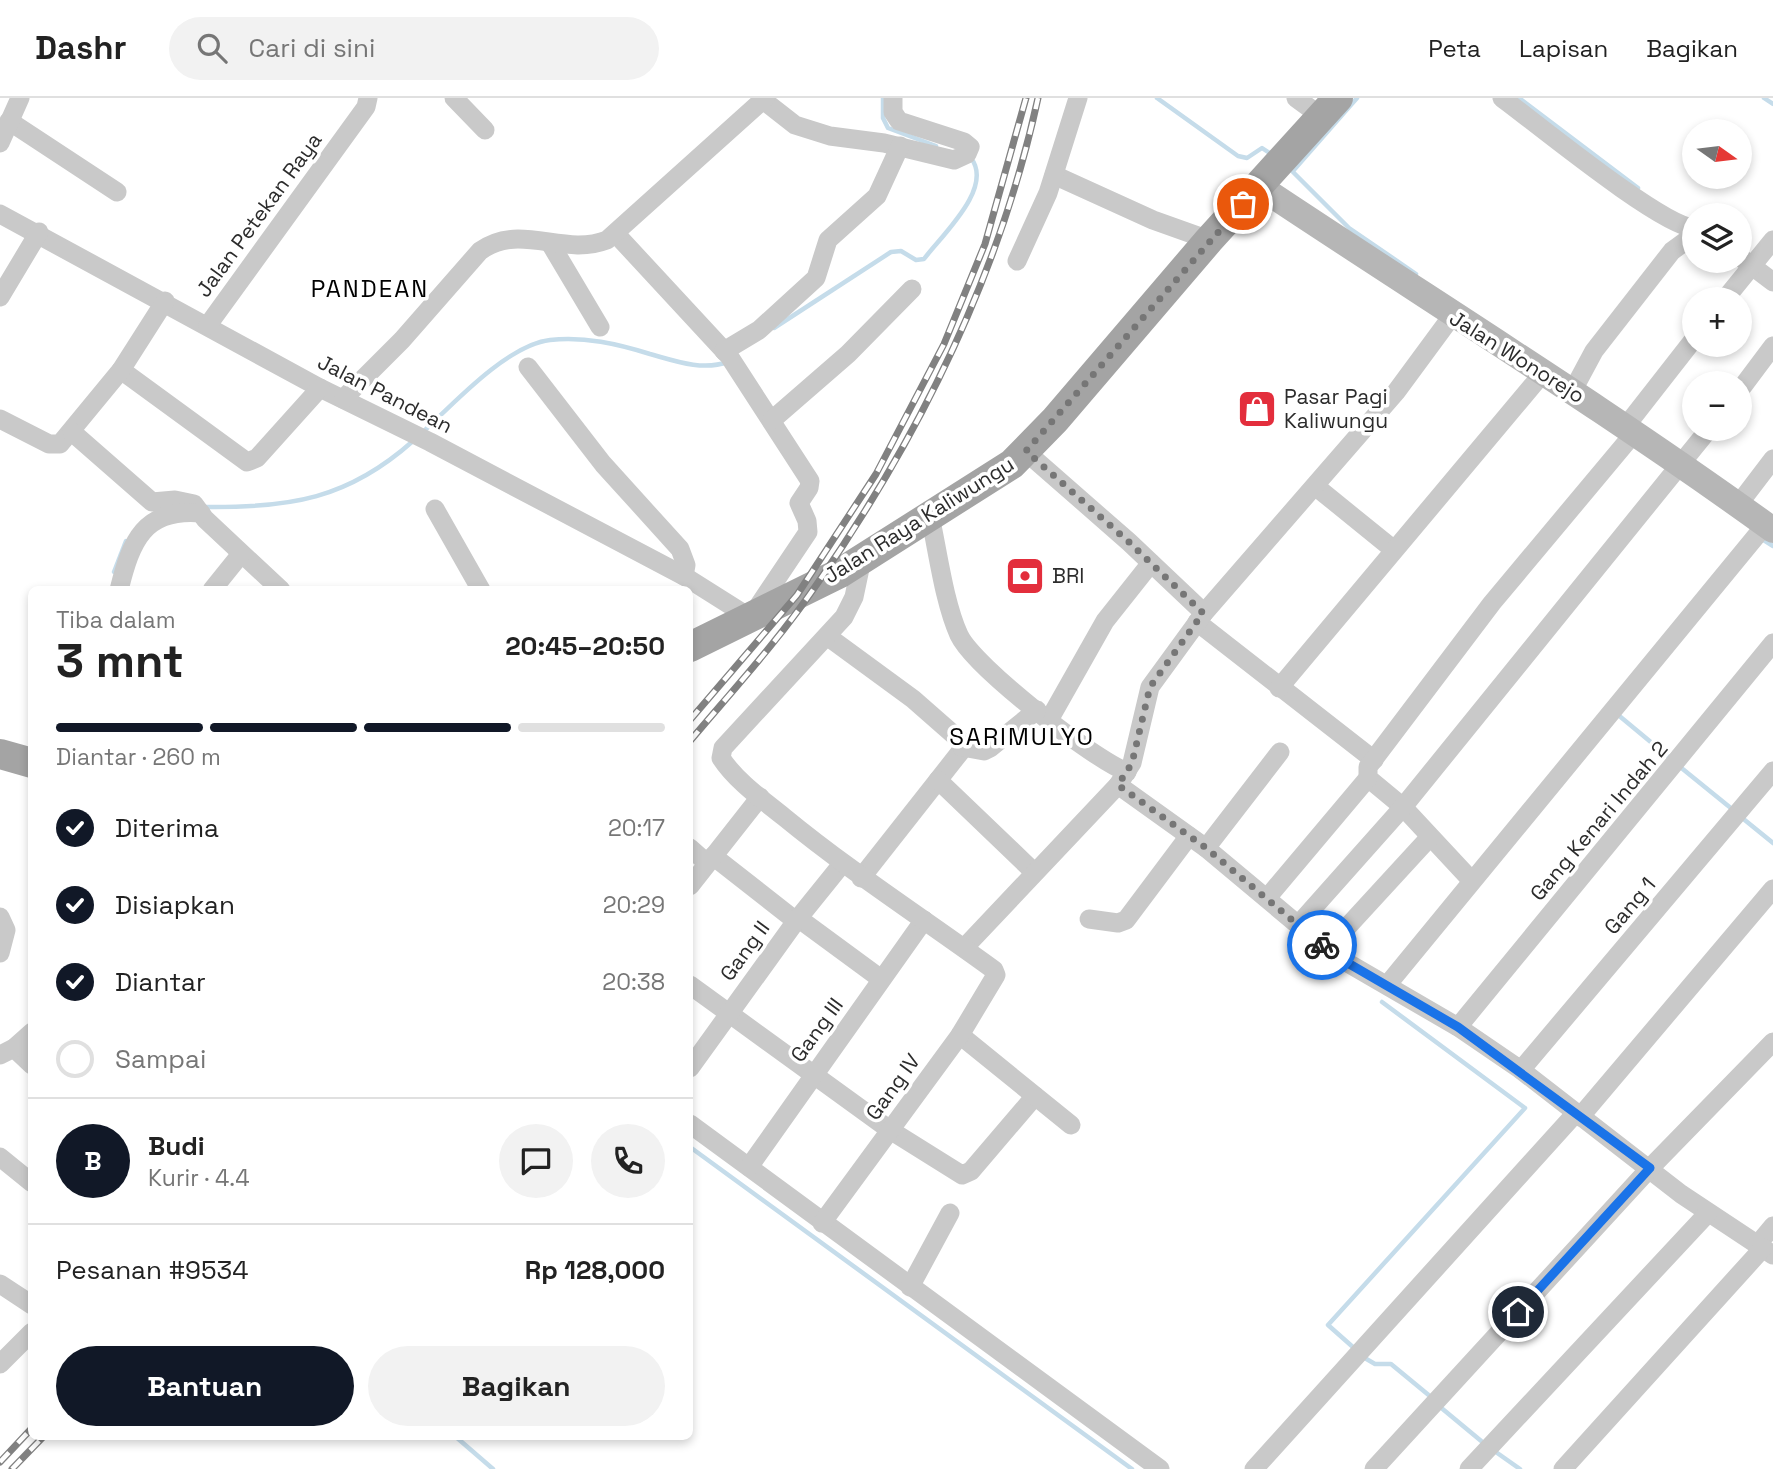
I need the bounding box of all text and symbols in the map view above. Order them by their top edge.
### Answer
search box [169,17,659,80]
text: Dashr [35,27,127,69]
icon: search [193,29,231,67]
text: Cari di sini [249,31,375,65]
text: Peta [1428,33,1481,64]
text: Lapisan [1519,33,1608,64]
text: Bagikan [1646,33,1738,64]
north arrow [1682,119,1752,189]
map controls [1682,119,1752,441]
street label: Jalan Petekan Raya [190,127,327,302]
pin [1213,174,1273,234]
icon: bag [1224,185,1262,223]
button: layers [1682,203,1752,273]
district label: PANDEAN [311,273,429,304]
button: + [1682,287,1752,357]
street label: Jalan Wonorejo [1445,304,1590,409]
street label: Jalan Pandean [313,348,457,439]
button: − [1682,371,1752,441]
place label: Pasar Pagi Kaliwungu [1284,383,1388,434]
shop icon: Pasar Pagi Kaliwungu [1236,388,1278,430]
street label: Jalan Raya Kaliwungu [819,450,1019,589]
bank icon: BRI [1004,555,1046,597]
place label: BRI [1052,562,1084,589]
text: Tiba dalam [56,605,176,635]
text: 20:45–20:50 [505,629,665,663]
text: 3 mnt [56,632,184,690]
district label: SARIMULYO [949,721,1095,752]
street label: Gang Kenari Indah 2 [1524,735,1673,906]
text: Diantar · 260 m [56,742,221,772]
icon: check [56,809,94,847]
text: Diterima [115,811,219,845]
text: 20:17 [608,813,665,843]
street label: Gang 1 [1598,872,1661,940]
icon: check [56,886,94,924]
text: Disiapkan [115,888,235,922]
text: 20:29 [603,890,665,920]
courier [1287,910,1357,980]
street label: Gang II [714,915,775,986]
icon: bike [1303,926,1341,964]
icon: check [56,963,94,1001]
text: Diantar [115,965,206,999]
text: 20:38 [602,967,665,997]
street label: Gang III [784,992,849,1067]
text: Sampai [115,1042,206,1076]
street label: Gang IV [859,1048,926,1125]
button: chat [499,1124,573,1198]
button: phone [591,1124,665,1198]
text: Budi [148,1129,205,1163]
text: B [84,1144,102,1178]
text: Kurir · 4.4 [148,1163,250,1193]
text: Pesanan #9534 [56,1253,248,1287]
text: Rp 128,000 [525,1253,665,1287]
pin [1488,1282,1548,1342]
icon: home [1499,1293,1537,1331]
button: Bantuan [56,1346,354,1426]
button: Bagikan [368,1346,665,1426]

